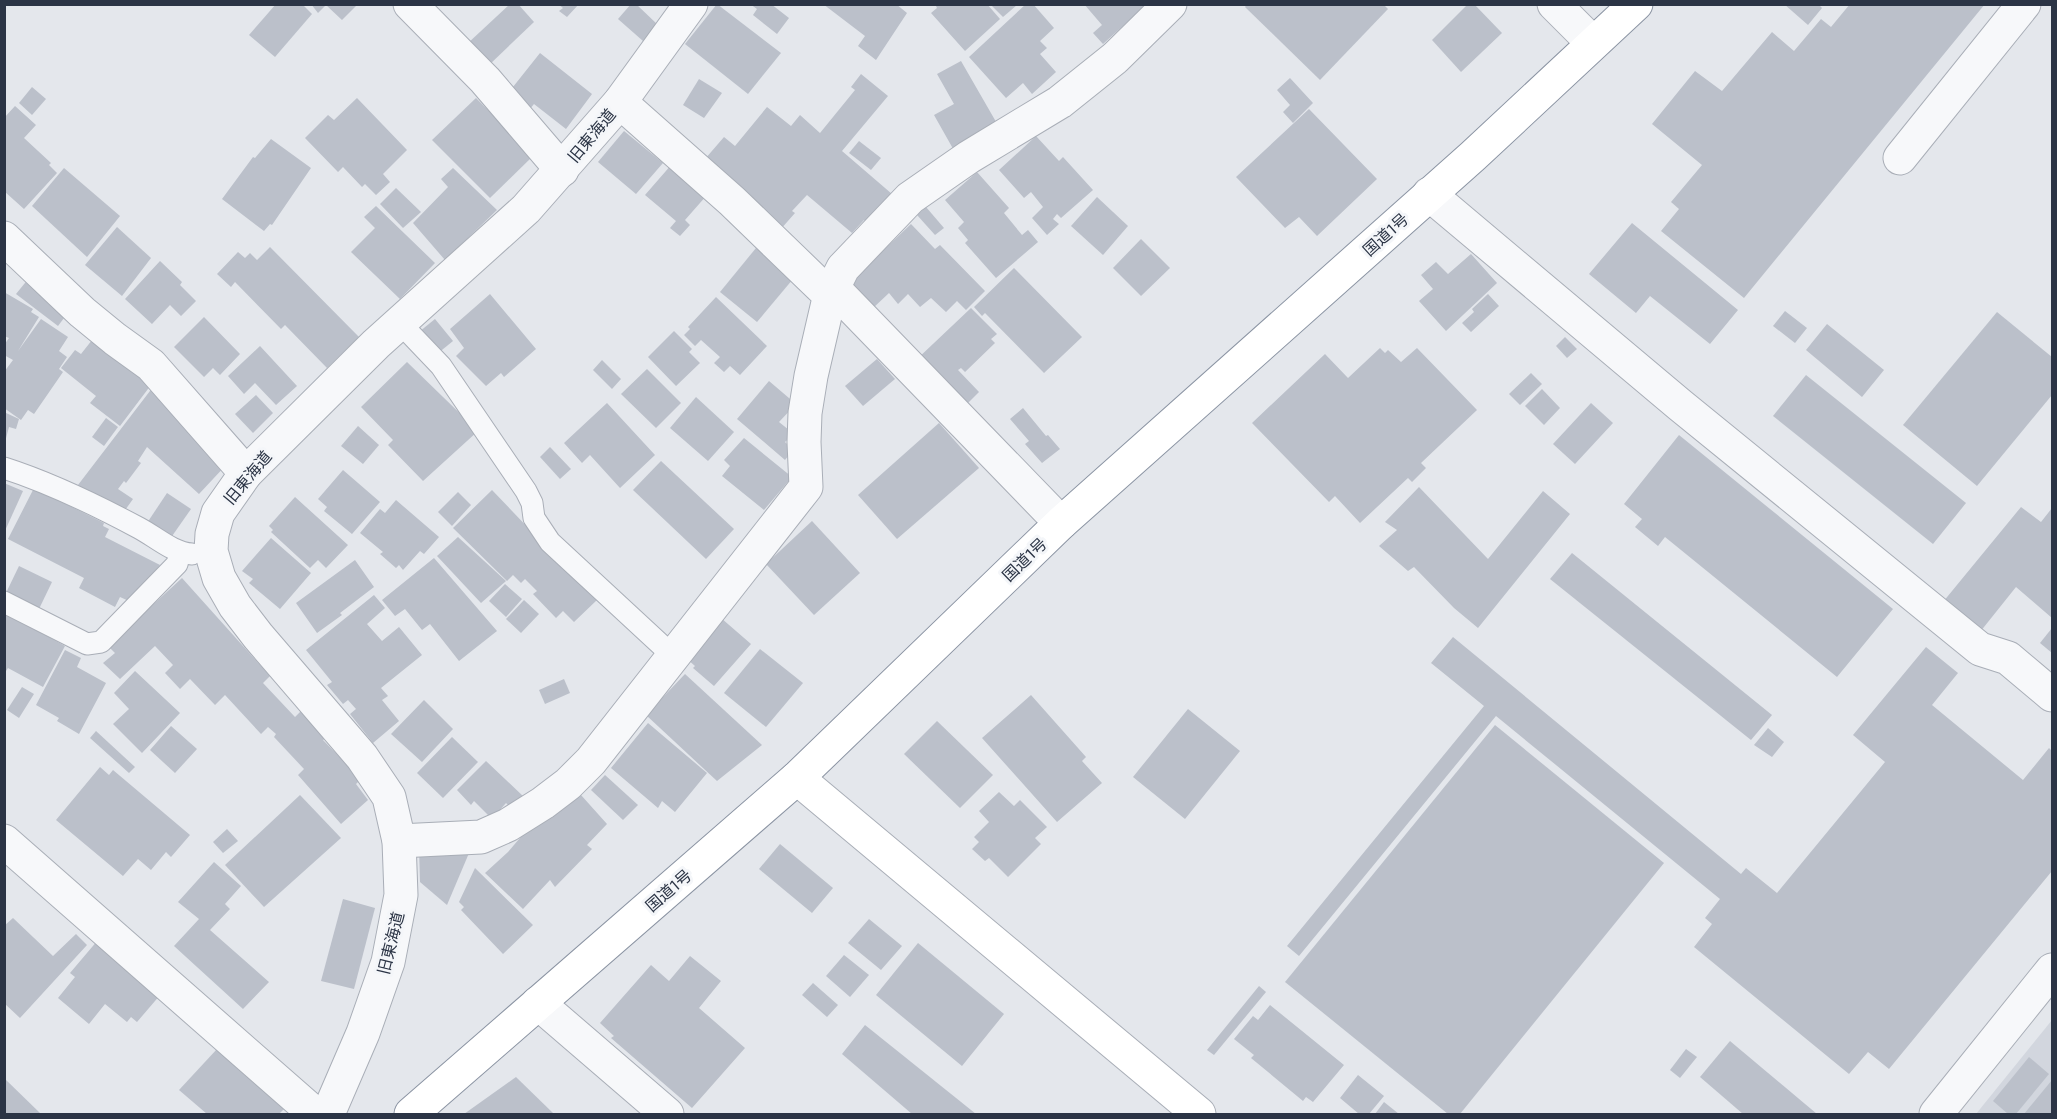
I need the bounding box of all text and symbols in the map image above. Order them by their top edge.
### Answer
street label: 旧東海道 [563,104,619,166]
street label: 国道1号 [1358,209,1412,259]
street label: 旧東海道 [219,446,275,508]
street label: 国道1号 [998,533,1050,585]
street label: 国道1号 [641,865,695,915]
street label: 旧東海道 [373,910,407,976]

